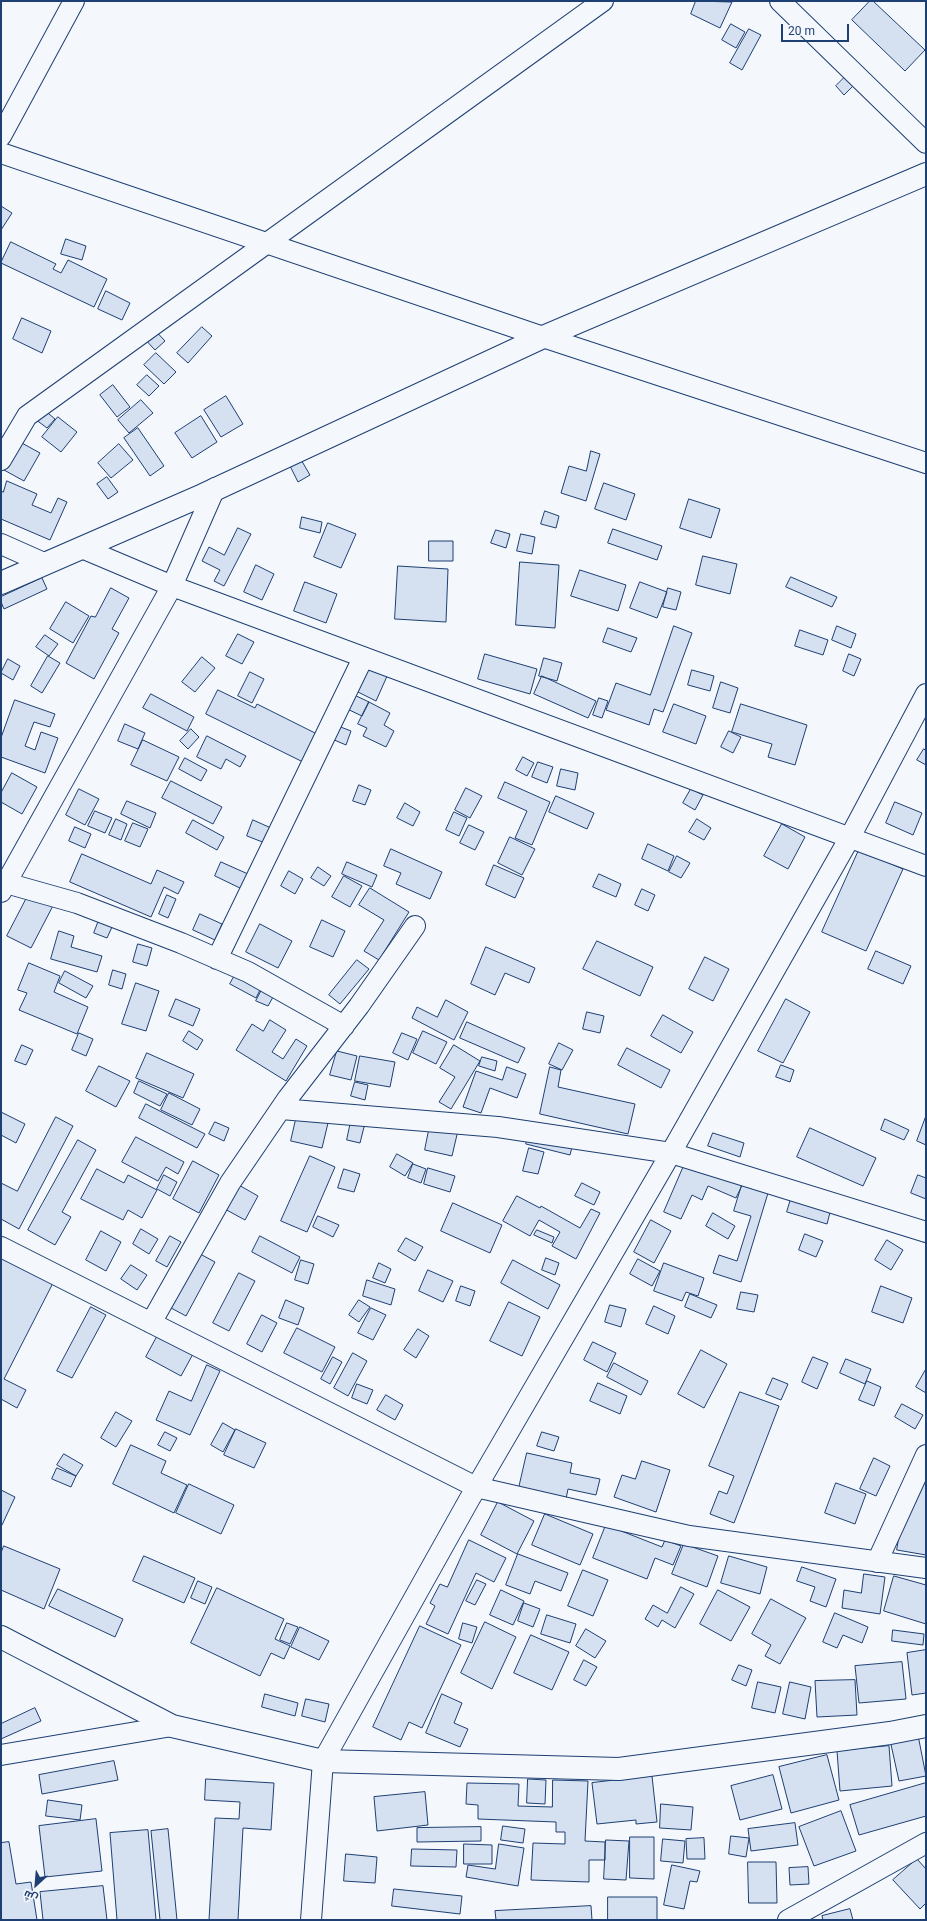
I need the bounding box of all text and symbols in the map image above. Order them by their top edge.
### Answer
scale bar [783,16,851,42]
text: 20 m [788,24,815,38]
north arrow [16,1865,56,1905]
text: ش [21,1887,40,1905]

